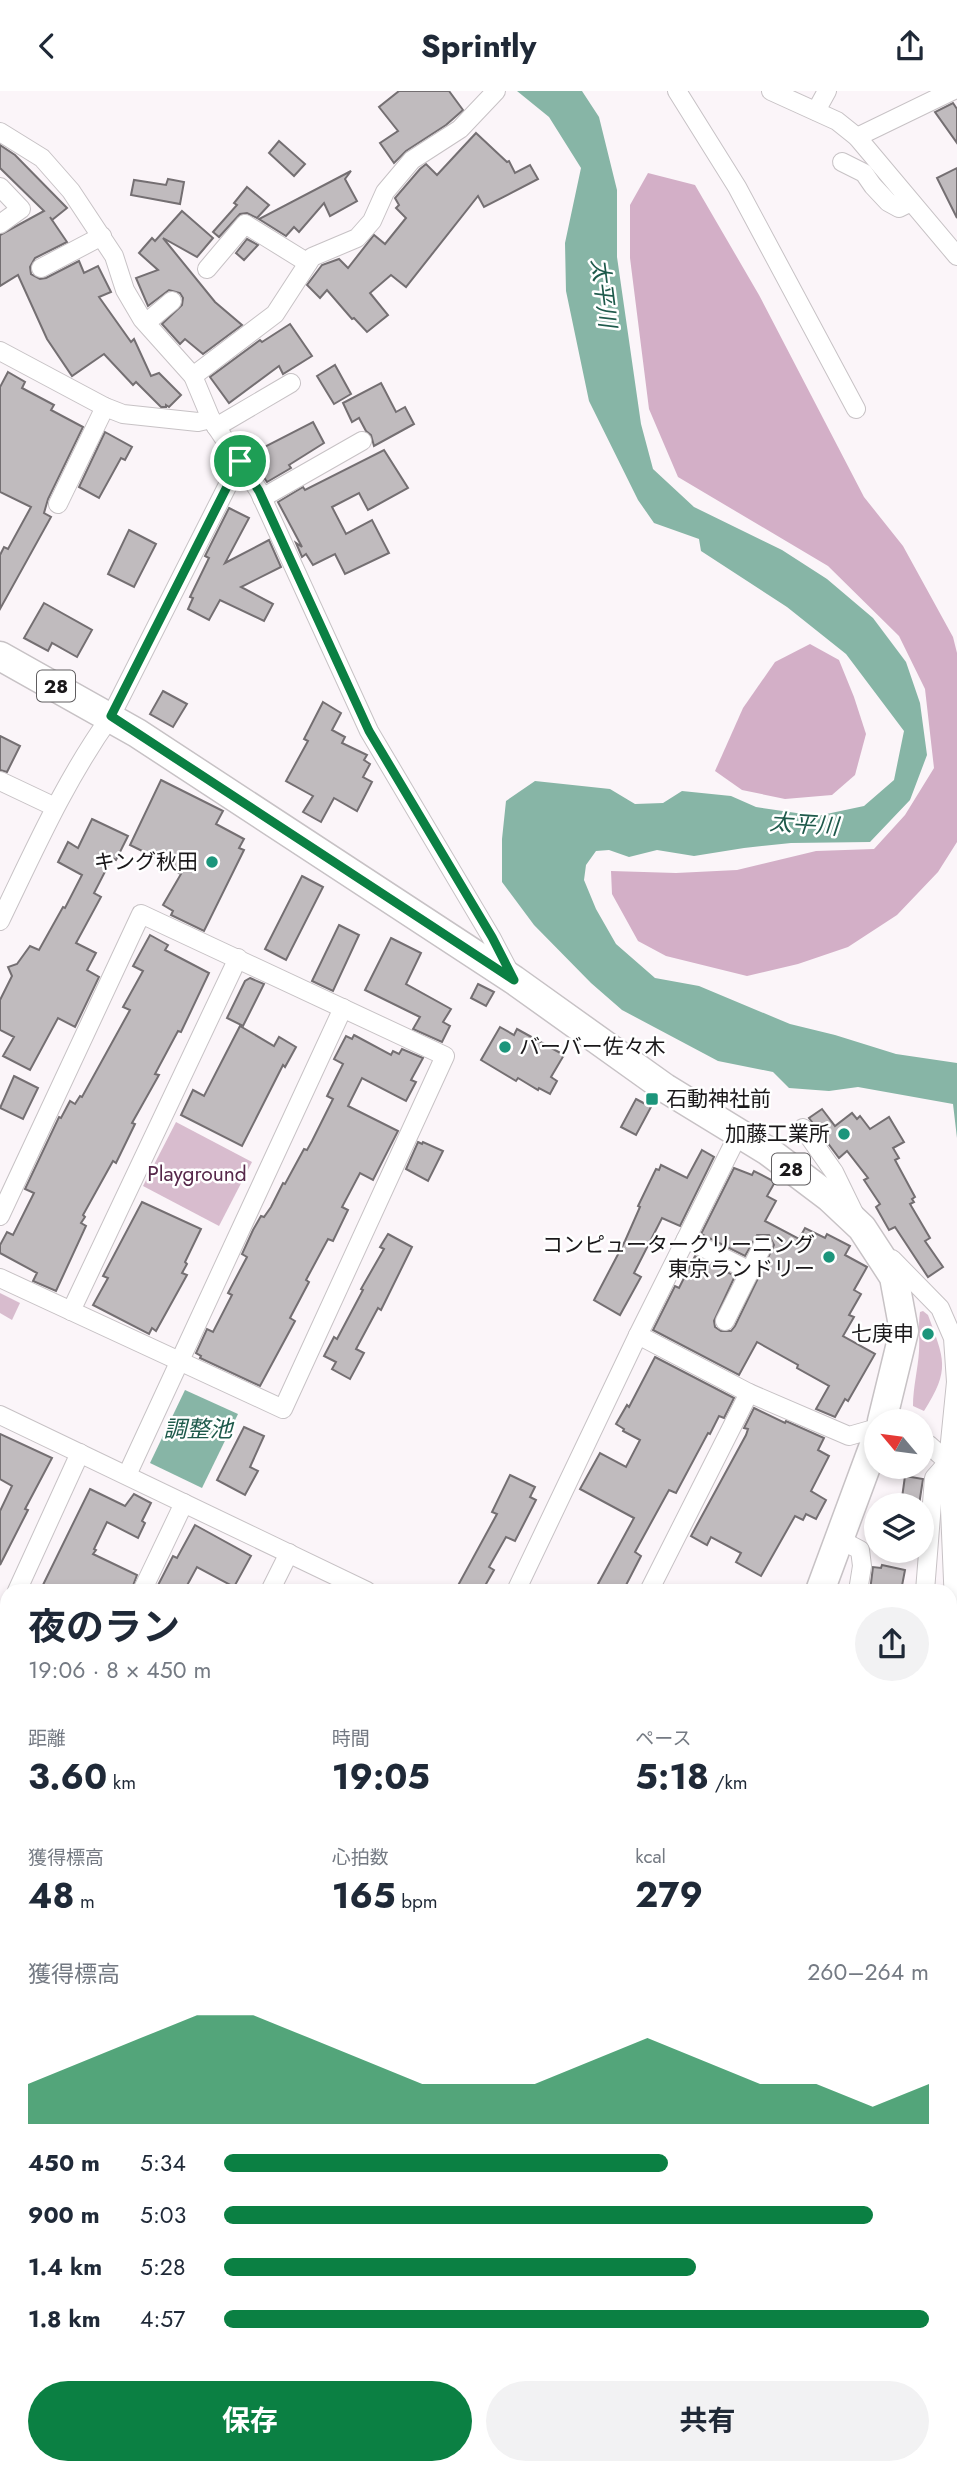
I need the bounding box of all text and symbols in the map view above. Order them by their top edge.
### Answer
text: Sprintly [421,23,536,69]
icon: back [28,27,66,65]
icon: share [891,27,929,65]
water label: 太平川 [583,257,625,332]
pin [210,431,270,491]
icon: arrive [221,442,259,480]
road number: 28 [37,671,75,701]
water label: 太平川 [768,805,843,844]
place label: キング秋田 [94,847,198,877]
marker: キング秋田 [204,854,220,870]
place label: バーバー佐々木 [519,1032,666,1062]
marker: バーバー佐々木 [497,1039,513,1055]
place label: 石動神社前 [666,1084,771,1114]
marker: 石動神社前 [644,1091,660,1107]
place label: 加藤工業所 [725,1119,830,1149]
marker: 加藤工業所 [836,1126,852,1142]
road number: 28 [772,1153,810,1185]
park label: Playground [147,1159,247,1189]
place label: コンピュータークリーニング 東京ランドリー [542,1230,815,1284]
marker: コンピュータークリーニング 東京ランドリー [821,1249,837,1265]
place label: 七庚申 [851,1319,914,1349]
marker: 七庚申 [920,1326,936,1342]
north arrow [864,1409,934,1479]
map controls [864,1409,934,1563]
water label: 調整池 [164,1412,235,1446]
button: layers [864,1493,934,1563]
text: 夜のラン [28,1599,180,1654]
button: share [855,1607,929,1681]
text: 19:06 · 8 × 450 m [28,1653,211,1687]
text: 距離 [28,1725,66,1752]
text: 時間 [332,1725,370,1752]
text: ペース [635,1725,691,1752]
text: 3.60 [28,1752,107,1802]
text: 19:05 [332,1752,430,1802]
text: 5:18 [635,1752,709,1802]
text: km [107,1769,136,1796]
text: /km [709,1769,748,1796]
text: kcal [635,1843,666,1870]
text: 獲得標高 [28,1844,104,1871]
text: 心拍数 [332,1844,389,1871]
text: 279 [635,1870,703,1920]
text: 48 [28,1871,74,1921]
text: 165 [332,1871,395,1921]
text: m [74,1888,95,1915]
text: bpm [395,1888,438,1915]
text: 260–264 m [807,1955,929,1989]
text: 獲得標高 [28,1957,120,1991]
text: 450 m [28,2146,100,2180]
text: 5:34 [140,2146,186,2180]
text: 900 m [28,2198,100,2232]
text: 5:03 [140,2198,186,2232]
text: 1.4 km [28,2250,102,2284]
text: 5:28 [140,2250,186,2284]
text: 1.8 km [28,2302,101,2336]
text: 4:57 [140,2302,185,2336]
button: 保存 [28,2381,472,2461]
button: 共有 [486,2381,929,2461]

